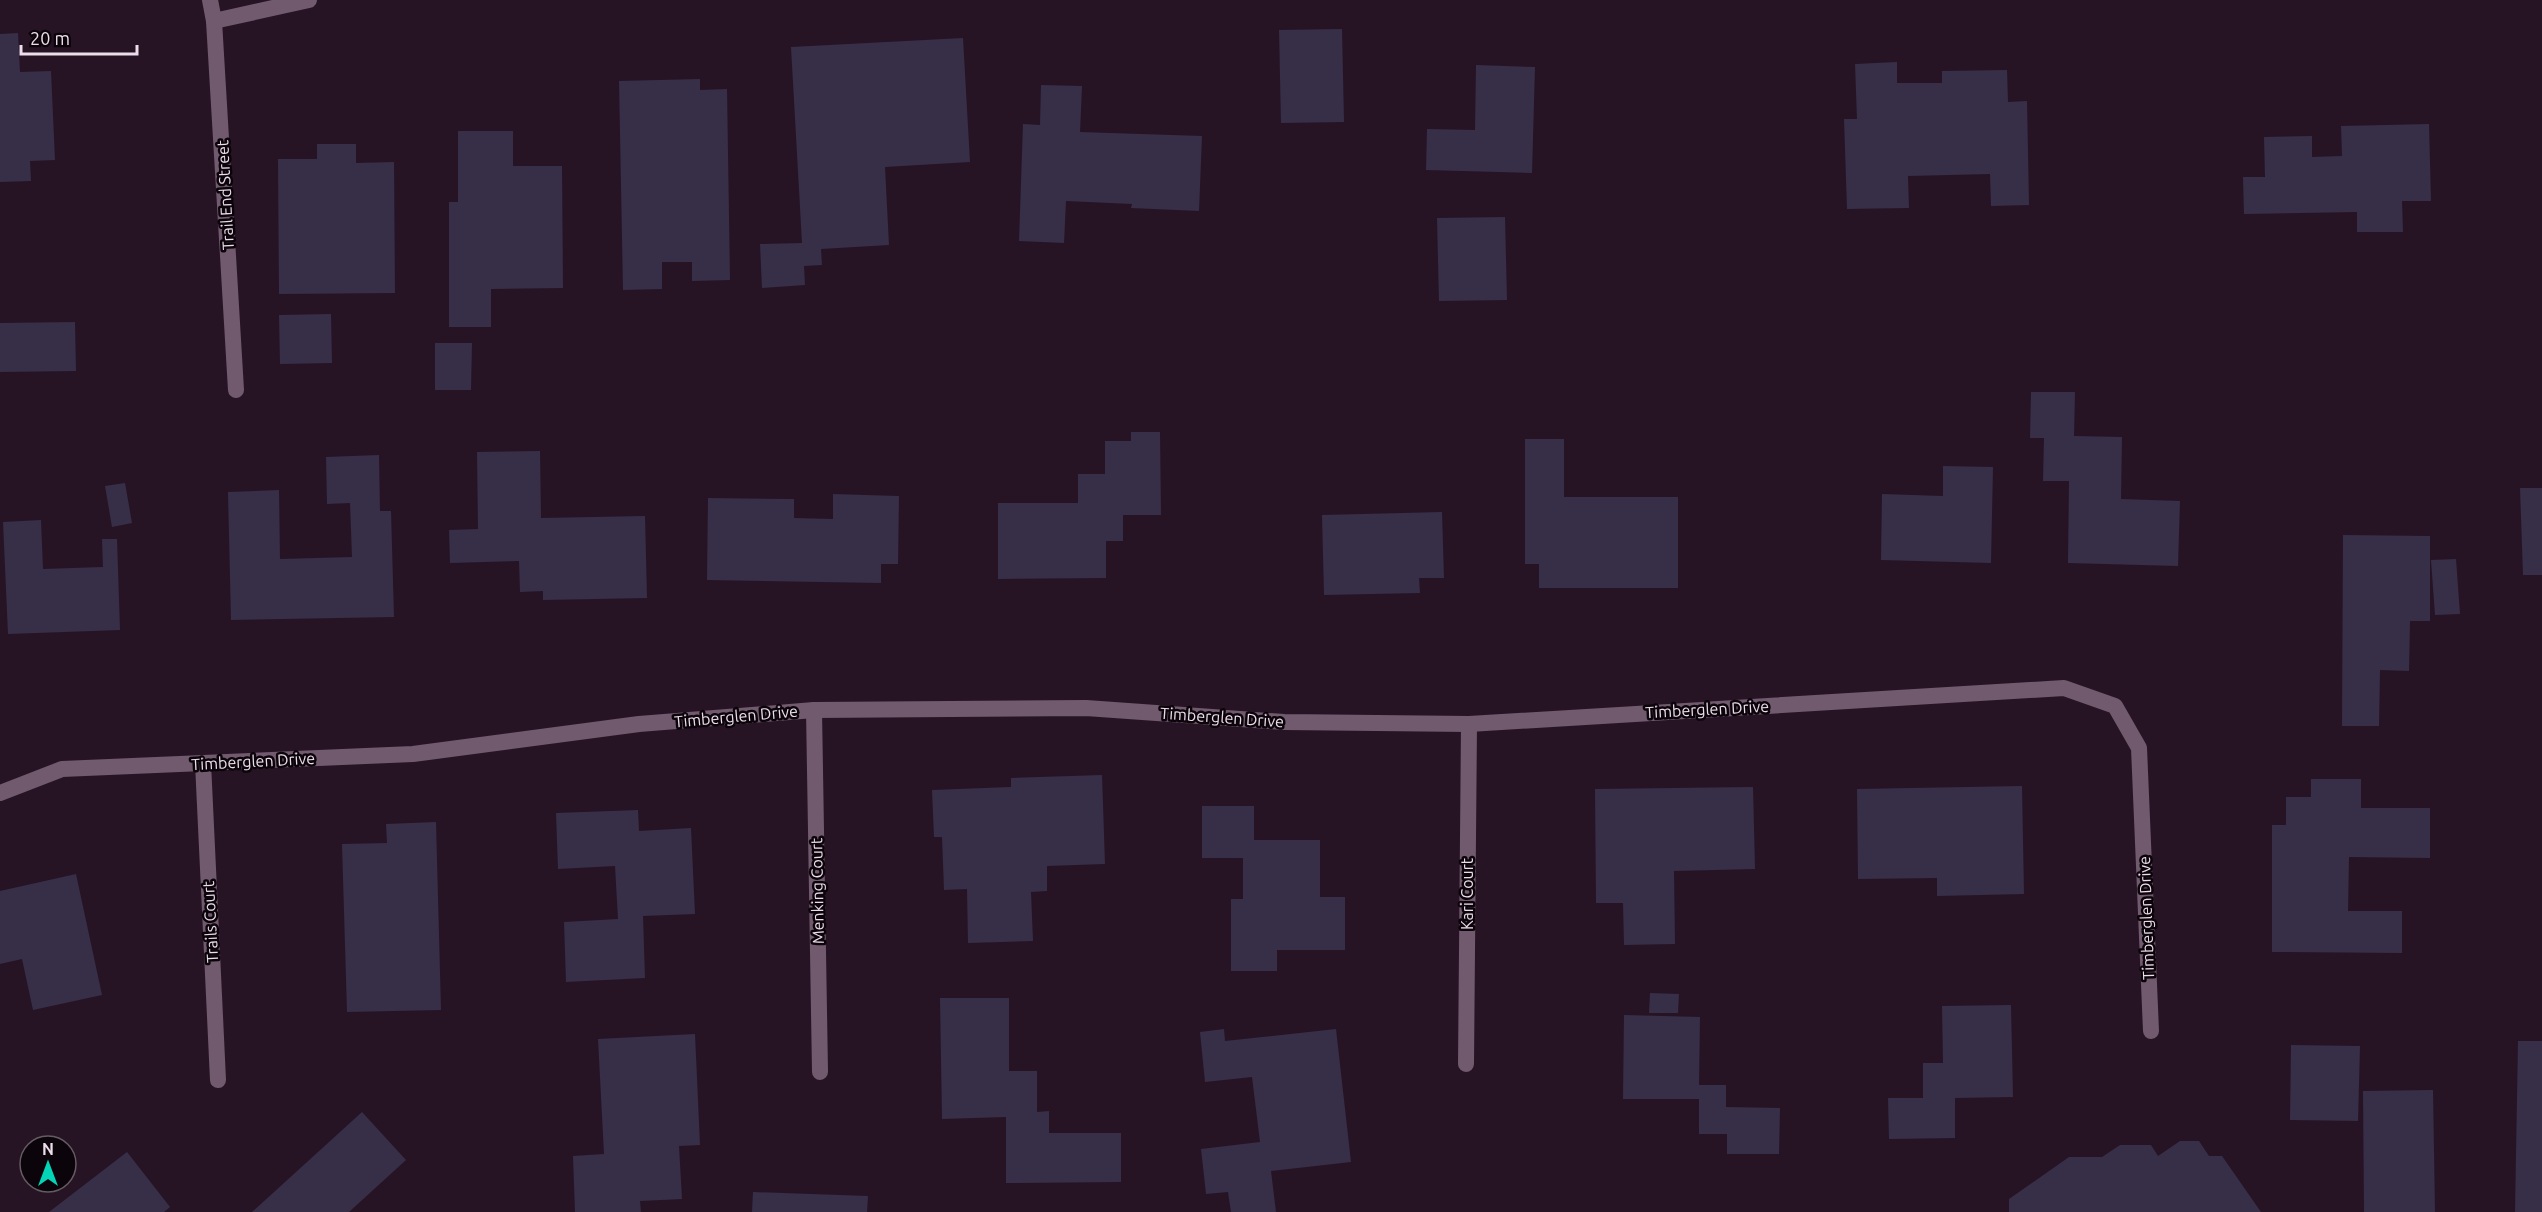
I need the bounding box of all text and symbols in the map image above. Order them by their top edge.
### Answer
scale bar [21,18,136,56]
text: 20 m [30,28,70,48]
street label: Trail End Street [213,139,237,250]
street label: Timberglen Drive [1645,697,1769,721]
street label: Timberglen Drive [673,702,799,730]
street label: Timberglen Drive [1159,704,1285,730]
street label: Timberglen Drive [191,749,315,773]
street label: Menking Court [807,837,827,944]
street label: Timberglen Drive [2135,856,2157,980]
street label: Kari Court [1458,857,1476,930]
street label: Trails Court [199,880,221,963]
north arrow [18,1134,78,1194]
text: N [42,1140,54,1158]

